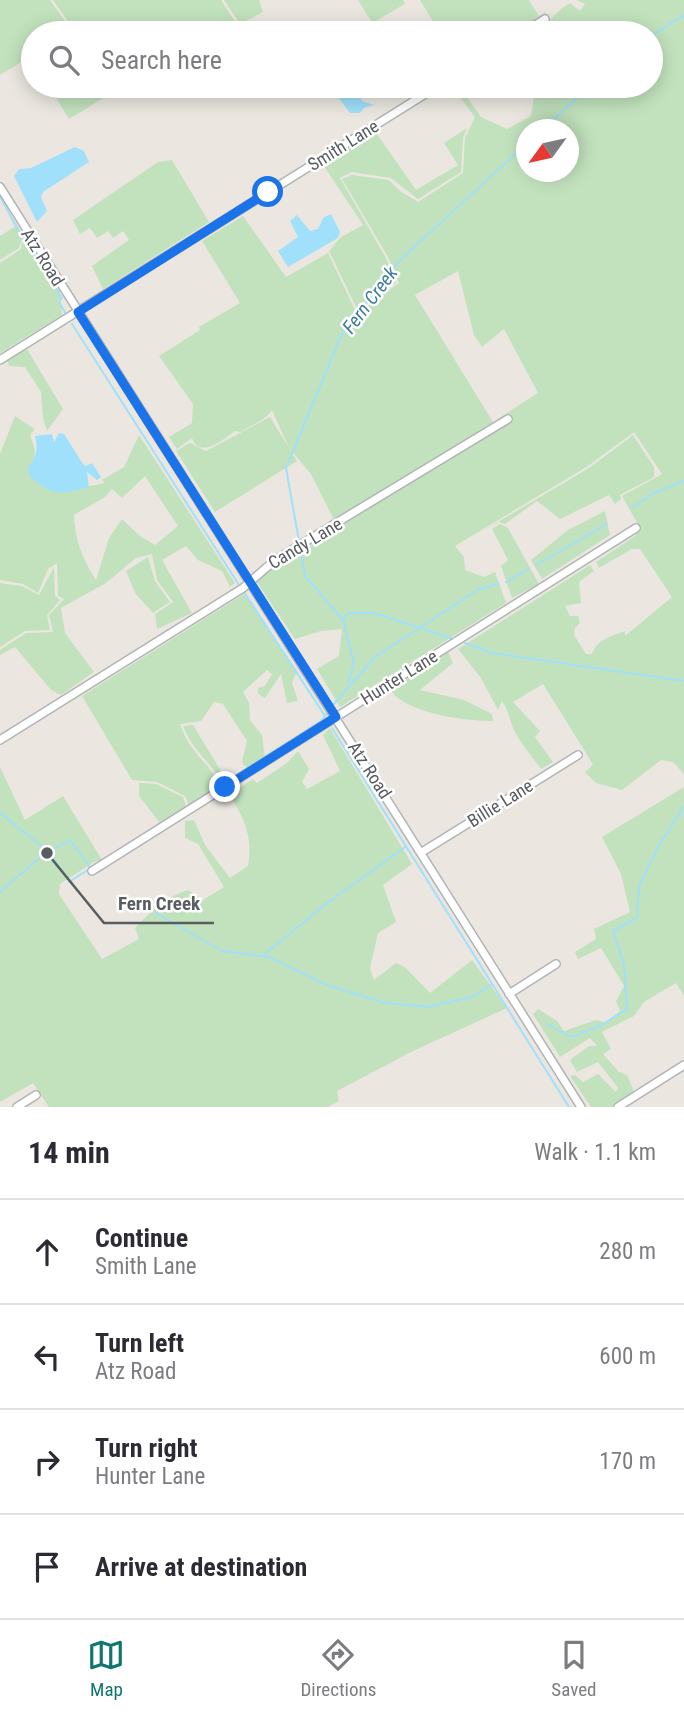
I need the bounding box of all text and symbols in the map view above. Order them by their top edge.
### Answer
search box [21,21,663,98]
icon: search [45,41,83,79]
text: Search here [101,45,222,75]
street label: Smith Lane [304,115,382,175]
north arrow [516,119,579,182]
route start [252,176,283,207]
street label: Atz Road [17,224,69,290]
water label: Fern Creek [337,262,403,338]
street label: Candy Lane [264,513,346,573]
street label: Hunter Lane [357,645,441,709]
street label: Atz Road [344,738,396,802]
route end [209,771,240,802]
street label: Billie Lane [463,775,537,831]
callout: Fern Creek [104,883,214,923]
text: Fern Creek [118,892,201,915]
text: 14 min [28,1135,110,1170]
text: Walk · 1.1 km [534,1139,656,1166]
text: Continue [95,1223,188,1253]
icon: ahead [28,1233,66,1271]
text: 280 m [599,1238,656,1265]
text: Smith Lane [95,1253,197,1280]
text: Turn left [95,1328,184,1358]
icon: left [28,1338,66,1376]
text: 600 m [599,1343,656,1370]
text: Atz Road [95,1358,176,1385]
text: Turn right [95,1433,197,1463]
icon: right [28,1443,66,1481]
text: 170 m [599,1448,656,1475]
text: Hunter Lane [95,1463,205,1490]
icon: arrive [28,1548,66,1586]
text: Arrive at destination [95,1552,307,1582]
tab: Map [87,1636,125,1701]
tab: Directions [300,1636,376,1701]
tab: Saved [551,1636,597,1701]

